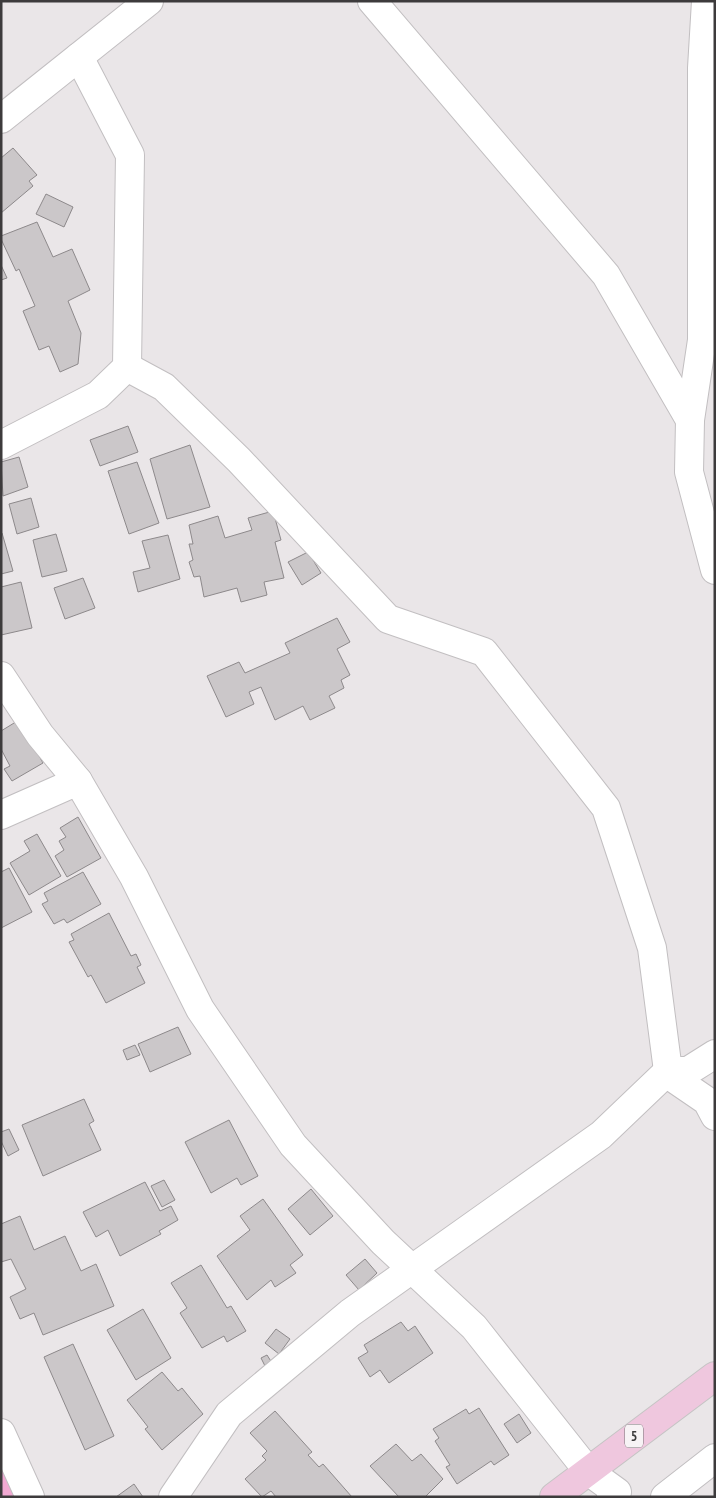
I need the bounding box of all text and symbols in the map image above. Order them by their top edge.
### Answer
road number: 5 [625,1424,643,1448]

